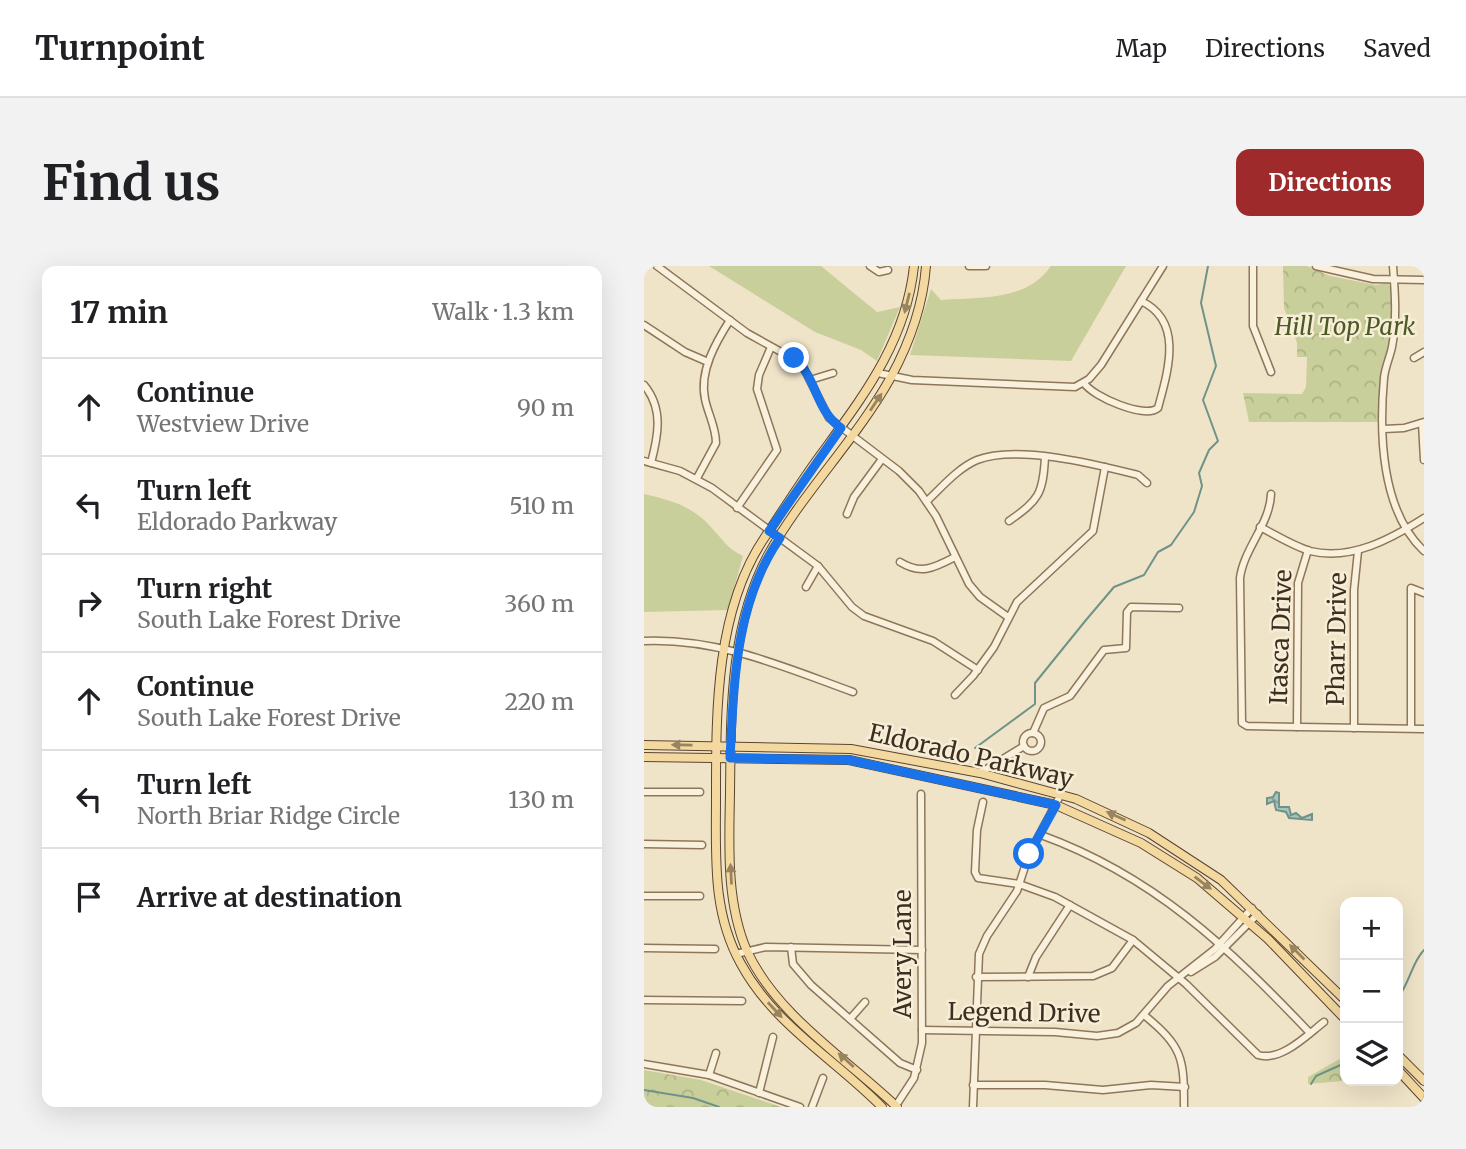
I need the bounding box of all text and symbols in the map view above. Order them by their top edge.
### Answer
text: Turnpoint [35,28,205,69]
text: Map [1116,33,1167,64]
text: Directions [1205,33,1325,64]
text: Saved [1363,33,1431,64]
button: Directions [1236,149,1424,216]
text: Find us [42,152,220,213]
one-way arrow [901,292,912,314]
text: 17 min [70,293,168,331]
text: Walk · 1.3 km [433,297,574,326]
park label: Hill Top Park [1274,311,1415,342]
route end [778,342,809,373]
text: Continue [137,376,254,409]
icon: ahead [70,388,108,426]
text: 90 m [517,393,574,422]
one-way arrow [869,393,882,412]
text: Westview Drive [137,409,309,438]
text: Turn left [137,474,251,507]
icon: left [70,486,108,524]
text: 510 m [509,491,574,520]
text: Eldorado Parkway [137,507,337,536]
street label: Itasca Drive [1263,569,1298,705]
text: Turn right [137,572,272,605]
street label: Pharr Drive [1320,572,1353,706]
icon: right [70,584,108,622]
text: 360 m [504,589,574,618]
text: South Lake Forest Drive [137,605,401,634]
text: Continue [137,670,254,703]
icon: ahead [70,682,108,720]
text: 220 m [504,687,574,716]
text: South Lake Forest Drive [137,703,401,732]
street label: Eldorado Parkway [866,717,1077,794]
one-way arrow [671,739,693,751]
text: Turn left [137,768,251,801]
icon: left [70,780,108,818]
text: 130 m [508,785,574,814]
text: North Briar Ridge Circle [137,801,400,830]
one-way arrow [1106,811,1127,822]
route start [1013,838,1044,869]
one-way arrow [725,862,736,884]
one-way arrow [1194,875,1212,889]
icon: arrive [70,878,108,916]
text: Arrive at destination [137,881,402,914]
street label: Avery Lane [887,889,918,1020]
map controls [1340,897,1403,1086]
button: + [1340,897,1403,960]
one-way arrow [1290,944,1306,961]
button: − [1340,960,1403,1023]
street label: Legend Drive [947,996,1101,1029]
one-way arrow [766,1001,782,1018]
button: layers [1340,1023,1403,1086]
one-way arrow [837,1053,854,1069]

